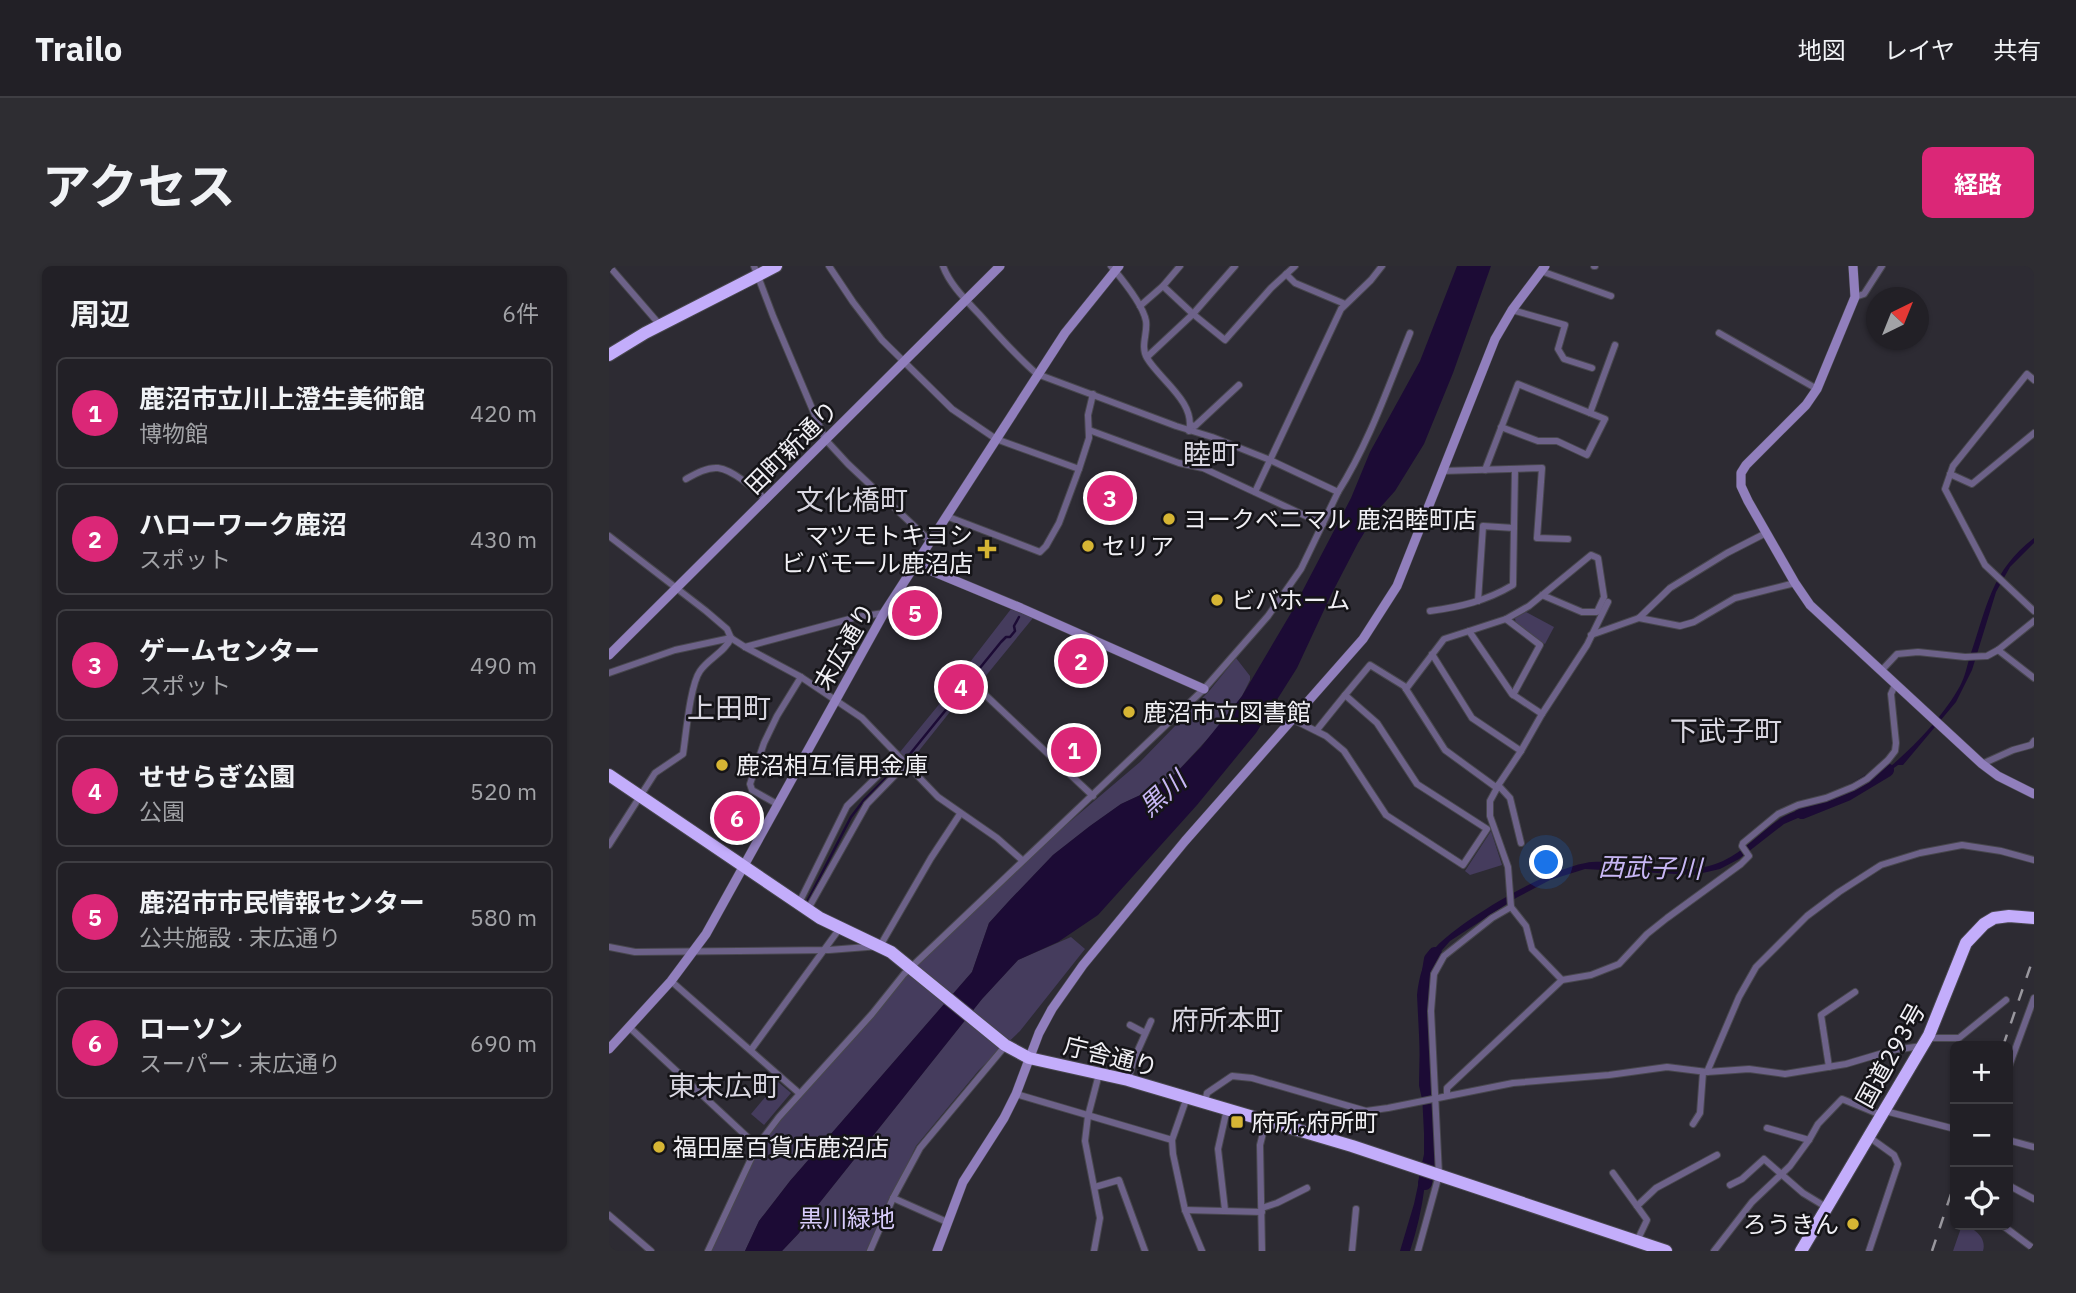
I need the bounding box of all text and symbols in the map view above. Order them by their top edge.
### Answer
text: Trailo [35,27,122,70]
text: 地図 [1798,34,1846,66]
text: レイヤ [1884,34,1955,66]
text: 共有 [1993,34,2041,66]
button: 経路 [1922,147,2034,218]
text: アクセス [42,154,236,217]
north arrow [1866,287,1929,350]
text: 周辺 [70,294,130,333]
text: 6件 [502,298,539,328]
text: 鹿沼市立川上澄生美術館 [139,381,425,415]
street label: 田町新通り [737,393,845,501]
text: 1 [88,398,102,428]
text: 420 m [470,398,537,428]
text: 博物館 [139,418,208,448]
district label: 睦町 [1183,435,1239,472]
pin: 3 [1087,472,1133,524]
district label: 文化橋町 [796,481,908,518]
place label: ヨークベニマル 鹿沼睦町店 [1183,503,1477,535]
text: ハローワーク鹿沼 [139,507,347,541]
marker: ヨークベニマル 鹿沼睦町店 [1161,511,1177,527]
place label: マツモトキヨシ ビバモール鹿沼店 [781,519,973,579]
text: 2 [88,524,102,554]
text: 430 m [470,524,537,554]
place label: セリア [1102,530,1174,562]
marker: セリア [1080,538,1096,554]
marker: マツモトキヨシ ビバモール鹿沼店 [979,541,995,557]
text: スポット [139,544,231,574]
place label: ビバホーム [1231,584,1350,616]
pin: 5 [892,587,938,639]
marker: ビバホーム [1209,592,1225,608]
street label: 末広通り [806,596,882,696]
text: ゲームセンター [139,633,320,667]
pin: 2 [1058,635,1104,687]
text: 3 [88,650,102,680]
text: 490 m [470,650,537,680]
pin: 4 [938,661,984,713]
text: スポット [139,670,231,700]
district label: 上田町 [687,689,771,726]
place label: 鹿沼市立図書館 [1143,696,1311,728]
marker: 鹿沼市立図書館 [1121,704,1137,720]
district label: 下武子町 [1670,712,1782,749]
pin: 1 [1051,724,1097,776]
place label: 鹿沼相互信用金庫 [736,749,928,781]
marker: 鹿沼相互信用金庫 [714,757,730,773]
text: せせらぎ公園 [139,759,295,793]
water label: 黒川 [1131,761,1195,823]
text: 4 [88,776,102,806]
text: 520 m [470,776,537,806]
pin: 6 [714,792,760,844]
text: 公園 [139,796,185,826]
your location [1529,845,1563,879]
water label: 西武子川 [1598,849,1705,885]
text: 鹿沼市市民情報センター [139,885,425,919]
text: 5 [88,902,102,932]
text: 580 m [470,902,537,932]
text: 公共施設 · 末広通り [139,922,341,952]
street label: 国道293号 [1848,997,1932,1113]
district label: 府所本町 [1171,1001,1283,1038]
text: ローソン [139,1011,243,1045]
text: 6 [88,1028,102,1058]
text: 690 m [470,1028,537,1058]
street label: 庁舎通り [1061,1029,1161,1083]
map controls [1950,1041,2013,1230]
button: + [1950,1041,2013,1104]
text: スーパー · 末広通り [139,1048,341,1078]
district label: 東末広町 [668,1067,780,1104]
button: − [1950,1104,2013,1167]
place label: 府所;府所町 [1251,1106,1378,1138]
marker: 府所;府所町 [1229,1114,1245,1130]
place label: 福田屋百貨店鹿沼店 [673,1131,889,1163]
marker: 福田屋百貨店鹿沼店 [651,1139,667,1155]
button: locate [1950,1167,2013,1230]
park label: 黒川緑地 [799,1202,895,1234]
place label: ろうきん [1743,1208,1839,1240]
marker: ろうきん [1845,1216,1861,1232]

